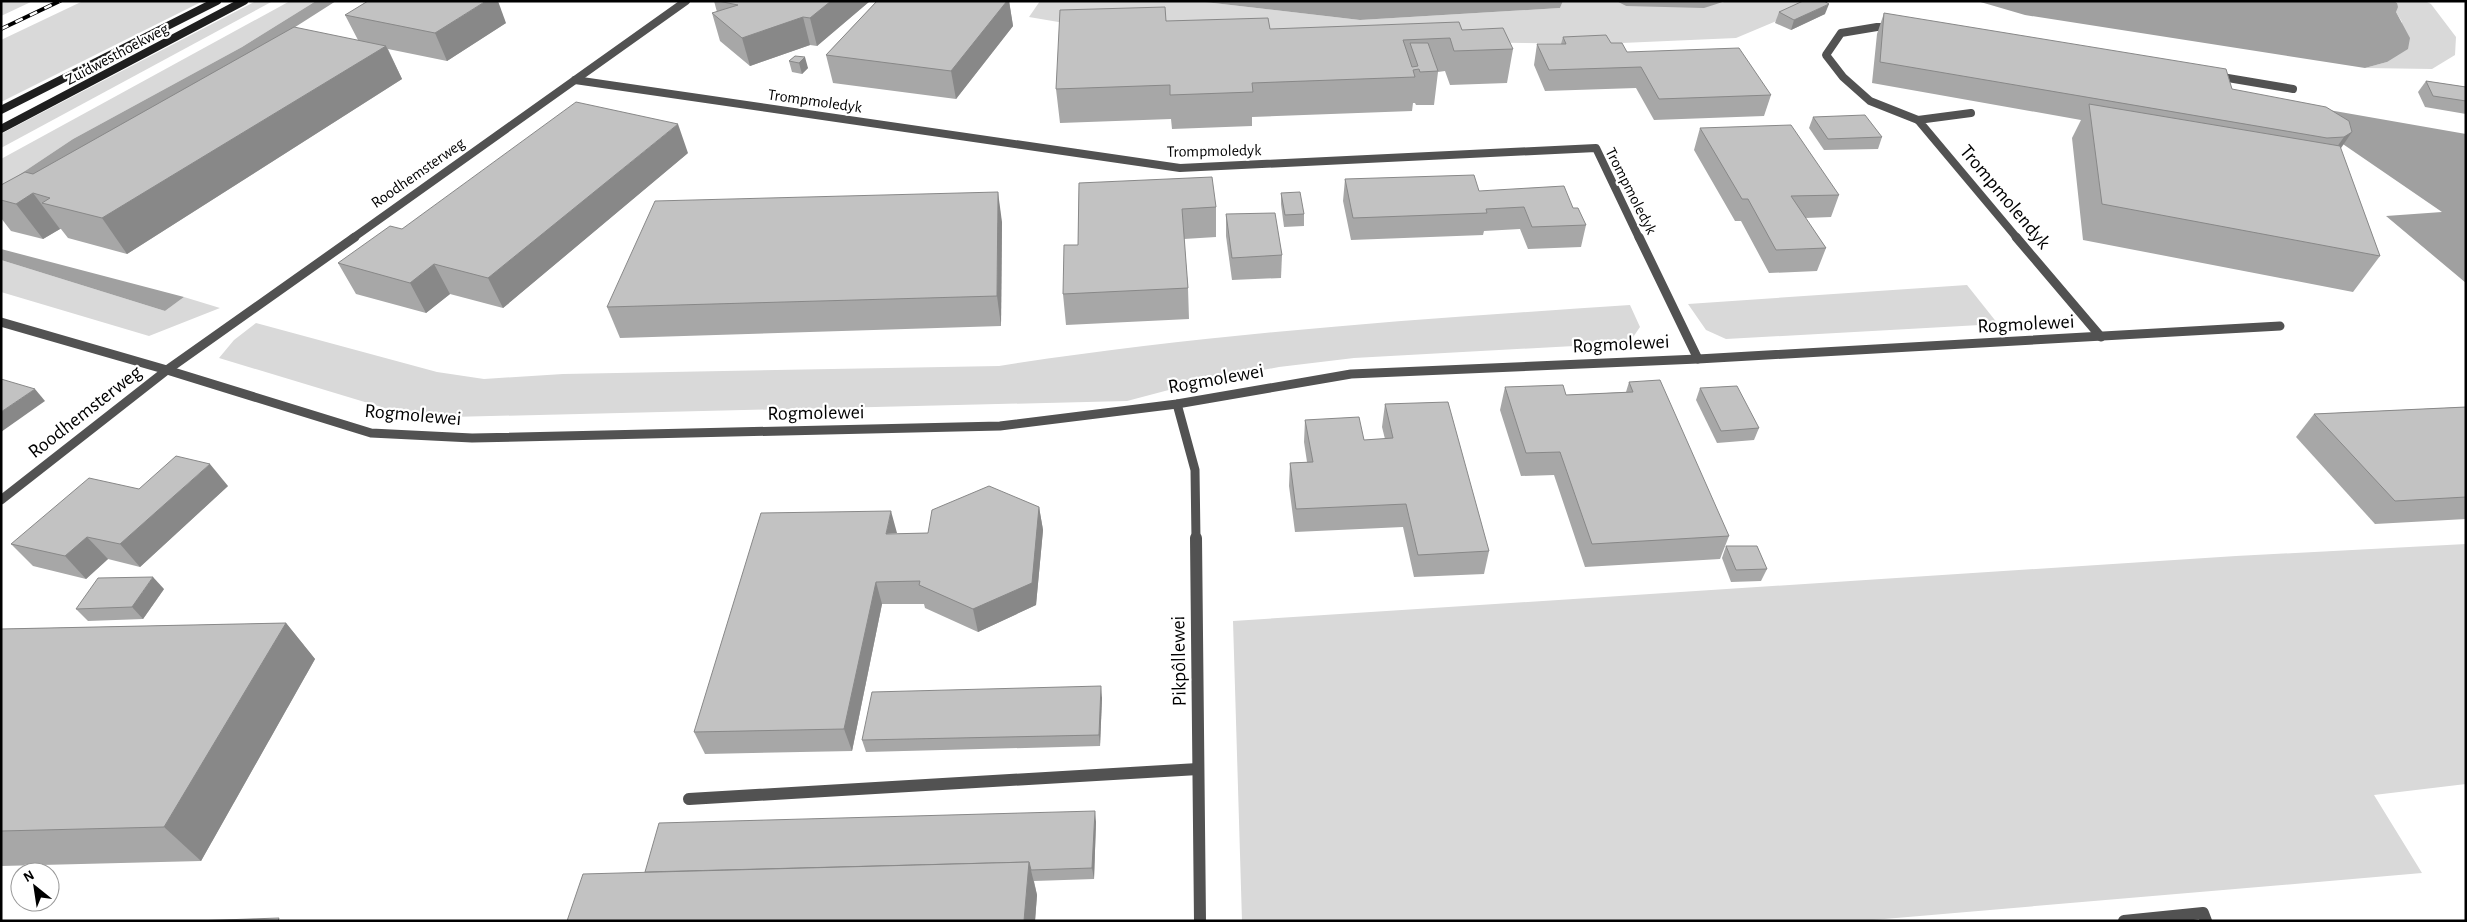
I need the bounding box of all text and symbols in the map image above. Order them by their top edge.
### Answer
street label: Zuidwesthoekweg [63,20,171,88]
street label: Trompmoledyk [767,86,864,117]
street label: Roodhemsterweg [368,135,468,211]
street label: Trompmolendyk [1956,141,2054,253]
street label: Trompmoledyk [1166,142,1262,161]
street label: Trompmoledyk [1601,145,1660,238]
street label: Rogmolewei [1977,311,2075,337]
street label: Rogmolewei [1572,331,1670,357]
street label: Rogmolewei [1166,361,1266,397]
street label: Roodhemsterweg [25,362,145,462]
street label: Rogmolewei [364,401,462,429]
street label: Rogmolewei [767,402,865,424]
street label: Pikpôllewei [1168,615,1190,707]
north arrow [10,862,60,912]
text: N [21,868,37,885]

